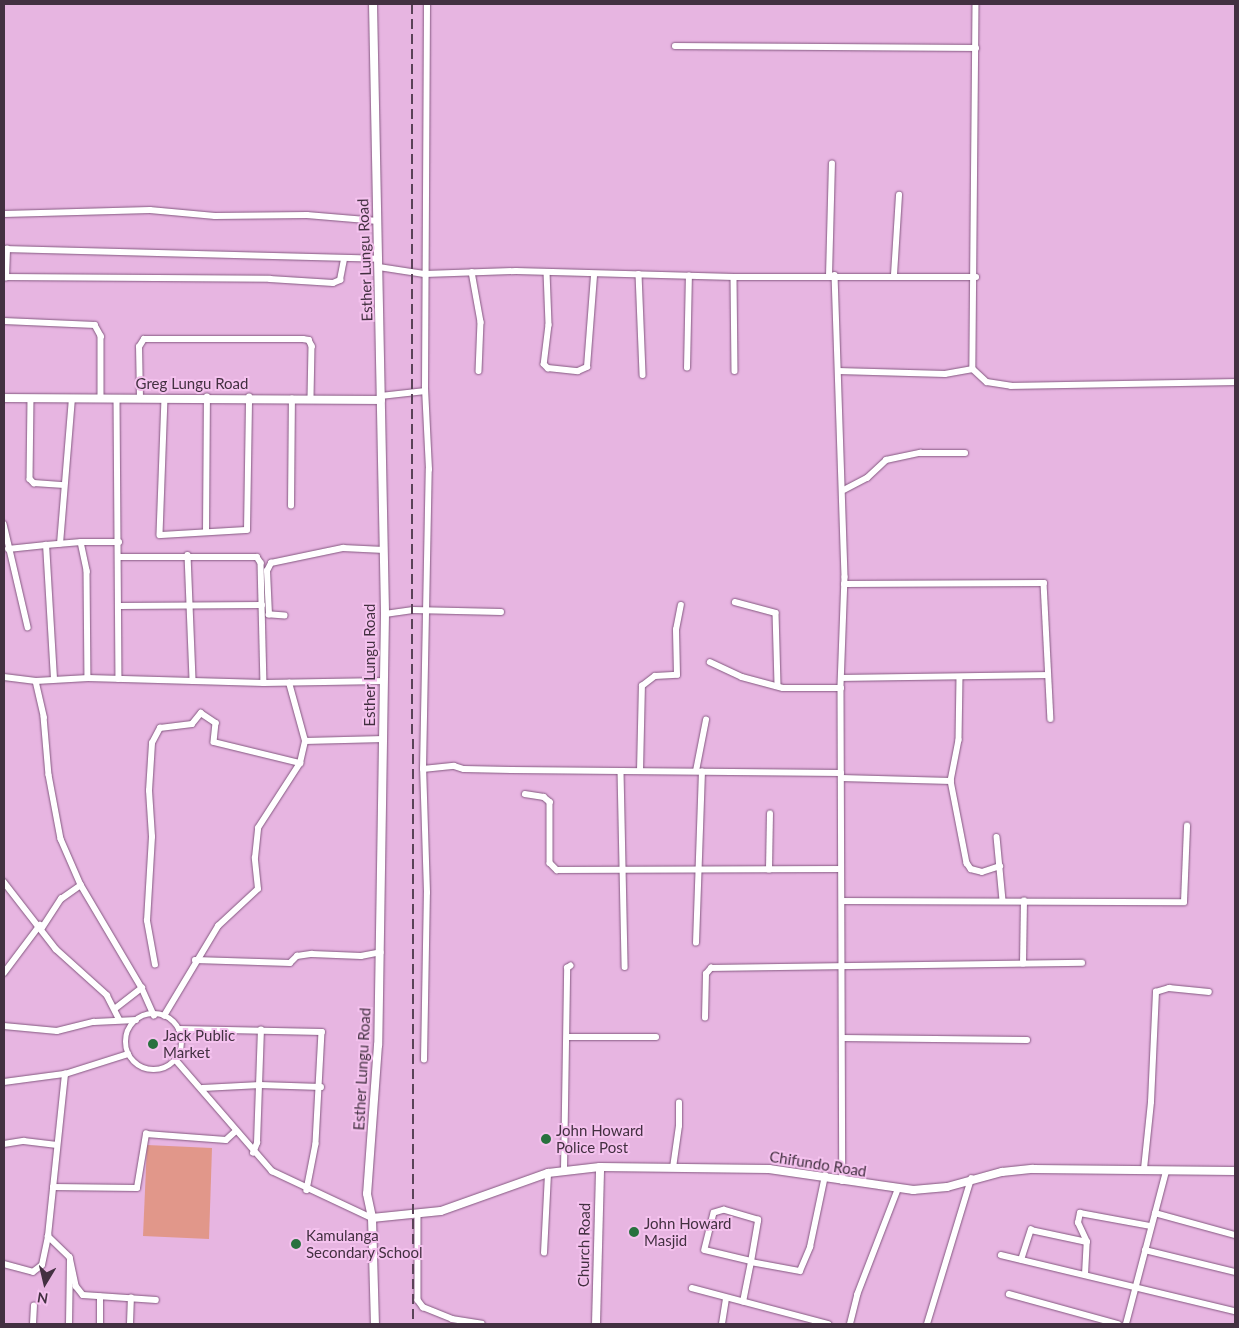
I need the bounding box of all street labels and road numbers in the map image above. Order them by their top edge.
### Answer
street label: Esther Lungu Road [354,198,376,322]
street label: Greg Lungu Road [136,375,248,393]
street label: Esther Lungu Road [361,603,379,727]
street label: Esther Lungu Road [350,1007,374,1131]
street label: Chifundo Road [768,1147,868,1181]
street label: Church Road [574,1203,594,1287]

